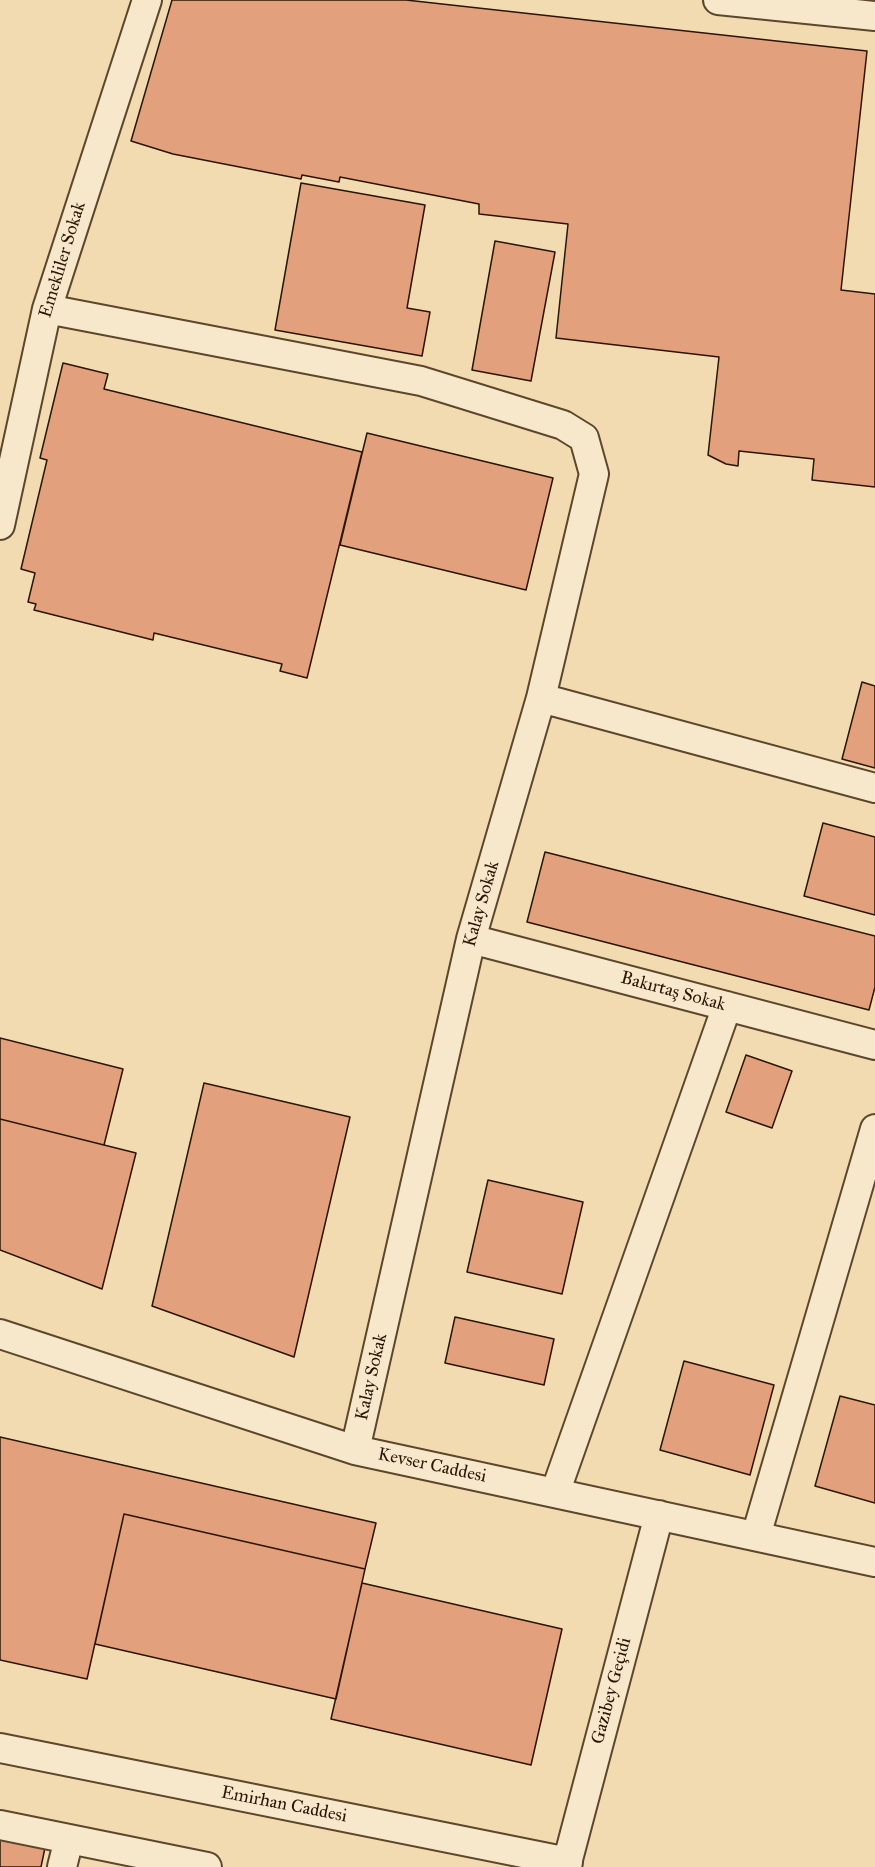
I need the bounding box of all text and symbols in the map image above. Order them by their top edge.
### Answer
street label: Emekliler Sokak [35,199,91,321]
street label: Kalay Sokak [459,858,505,950]
street label: Bakırtaş Sokak [618,968,728,1016]
street label: Kalay Sokak [351,1331,393,1423]
street label: Kevser Caddesi [376,1444,488,1488]
street label: Gazibey Geçidi [587,1635,637,1747]
street label: Emirhan Caddesi [219,1782,349,1828]

